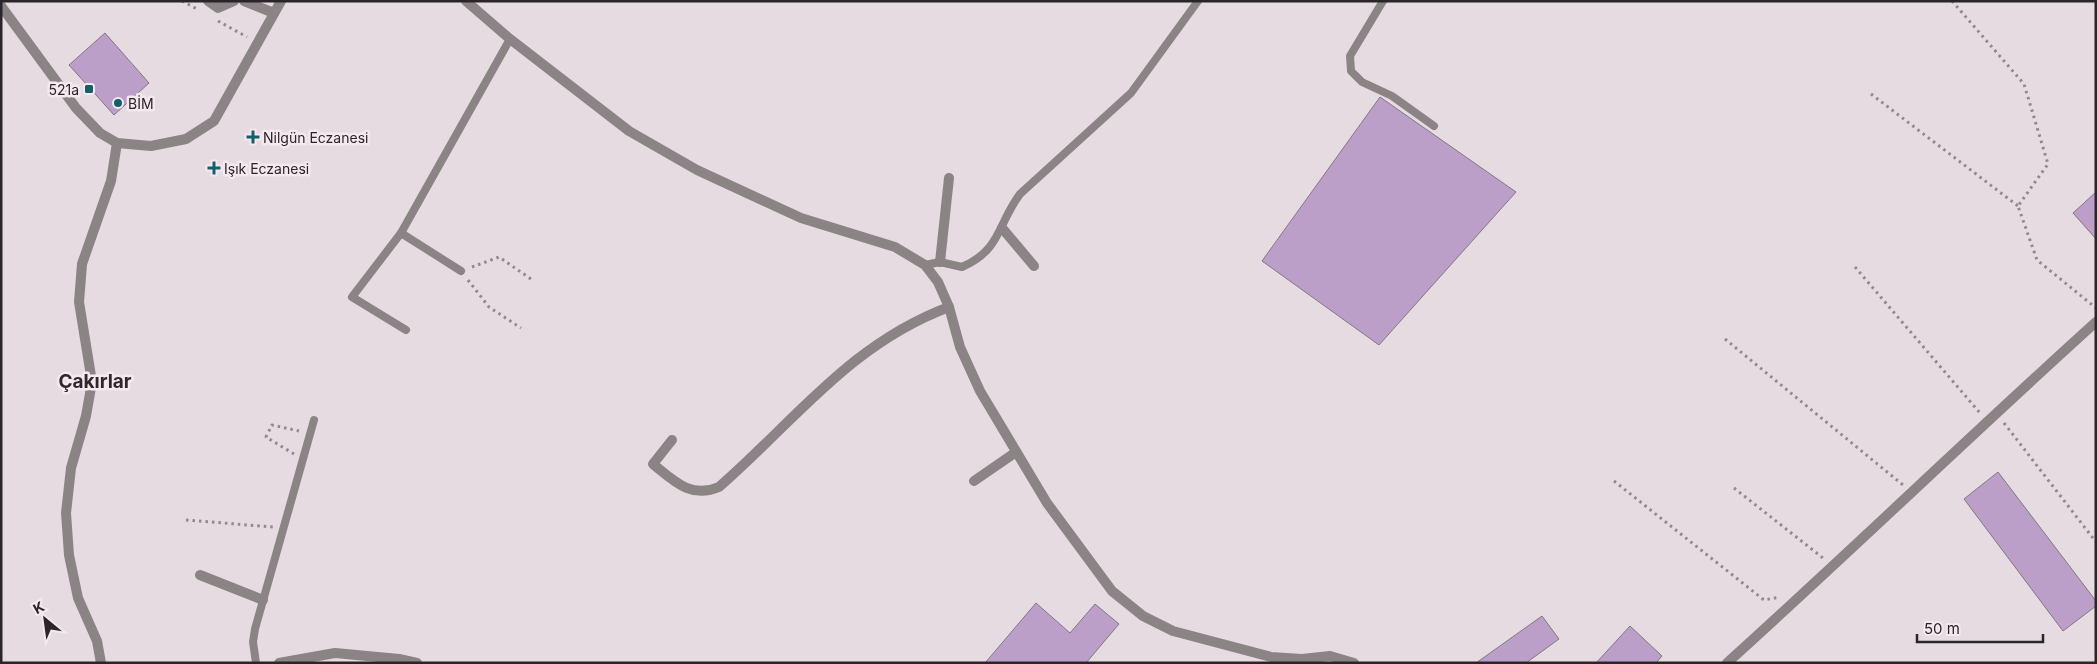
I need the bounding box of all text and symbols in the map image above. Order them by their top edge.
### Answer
place label: 521a [48,81,79,98]
marker: 521a [83,83,95,95]
place label: BİM [128,95,154,112]
marker: BİM [112,97,124,109]
place label: Nilgün Eczanesi [263,129,368,146]
marker: Nilgün Eczanesi [247,131,259,143]
place label: Işık Eczanesi [224,160,309,177]
marker: Işık Eczanesi [208,162,220,174]
district label: Çakırlar [58,370,132,393]
north arrow [20,594,70,644]
text: K [30,597,47,617]
scale bar [1917,612,2043,644]
text: 50 m [1924,619,1960,638]

